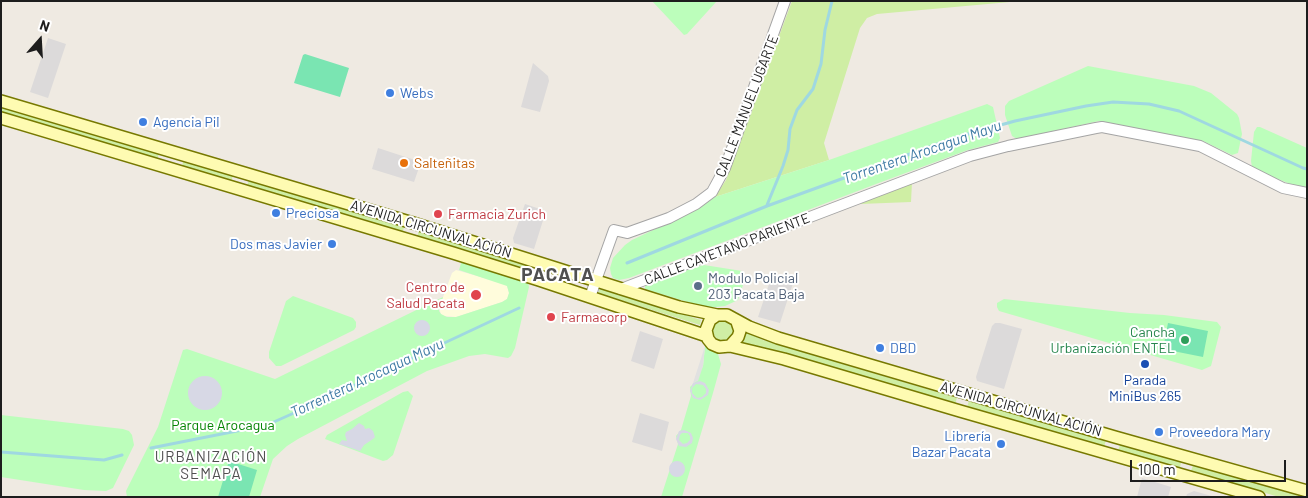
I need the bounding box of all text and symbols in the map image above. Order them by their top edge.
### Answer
north arrow [15,15,65,65]
text: N [38,16,52,35]
street label: CALLE MANUEL UGARTE [712,32,782,180]
place label: Webs [400,85,433,101]
marker: Webs [384,87,396,99]
place label: Agencia Pil [153,114,219,130]
marker: Agencia Pil [137,116,149,128]
water label: Torrentera Arocagua Mayu [840,116,1004,188]
place label: Salteñitas [414,155,475,171]
marker: Salteñitas [398,157,410,169]
street label: AVENIDA CIRCUNVALACIÓN [349,196,513,262]
place label: Preciosa [286,205,339,221]
place label: Farmacia Zurich [448,206,546,222]
marker: Preciosa [270,207,282,219]
marker: Farmacia Zurich [432,208,444,220]
street label: CALLE CAYETANO PARIENTE [642,210,812,288]
place label: Dos mas Javier [230,236,322,252]
marker: Dos mas Javier [326,238,338,250]
district label: PACATA [520,264,596,286]
place label: Modulo Policial 203 Pacata Baja [708,270,805,302]
place label: Centro de Salud Pacata [387,279,465,312]
marker: Modulo Policial 203 Pacata Baja [692,280,704,292]
marker: Centro de Salud Pacata [469,288,483,302]
place label: Farmacorp [561,309,627,325]
marker: Farmacorp [545,311,557,323]
place label: Cancha Urbanización ENTEL [1051,324,1175,357]
marker: Cancha Urbanización ENTEL [1179,334,1191,346]
water label: Torrentera Arocagua Mayu [288,335,446,421]
place label: DBD [890,340,916,356]
marker: DBD [874,342,886,354]
marker: Parada MiniBus 265 [1139,358,1151,370]
place label: Parada MiniBus 265 [1109,372,1181,404]
street label: AVENIDA CIRCUNVALACIÓN [938,378,1104,440]
park label: Parque Arocagua [171,417,275,433]
place label: Proveedora Mary [1169,424,1270,440]
marker: Proveedora Mary [1153,426,1165,438]
place label: Librería Bazar Pacata [912,428,991,461]
marker: Librería Bazar Pacata [995,438,1007,450]
district label: URBANIZACIÓN SEMAPA [153,448,269,483]
scale bar [1133,450,1289,482]
text: 100 m [1138,460,1176,478]

